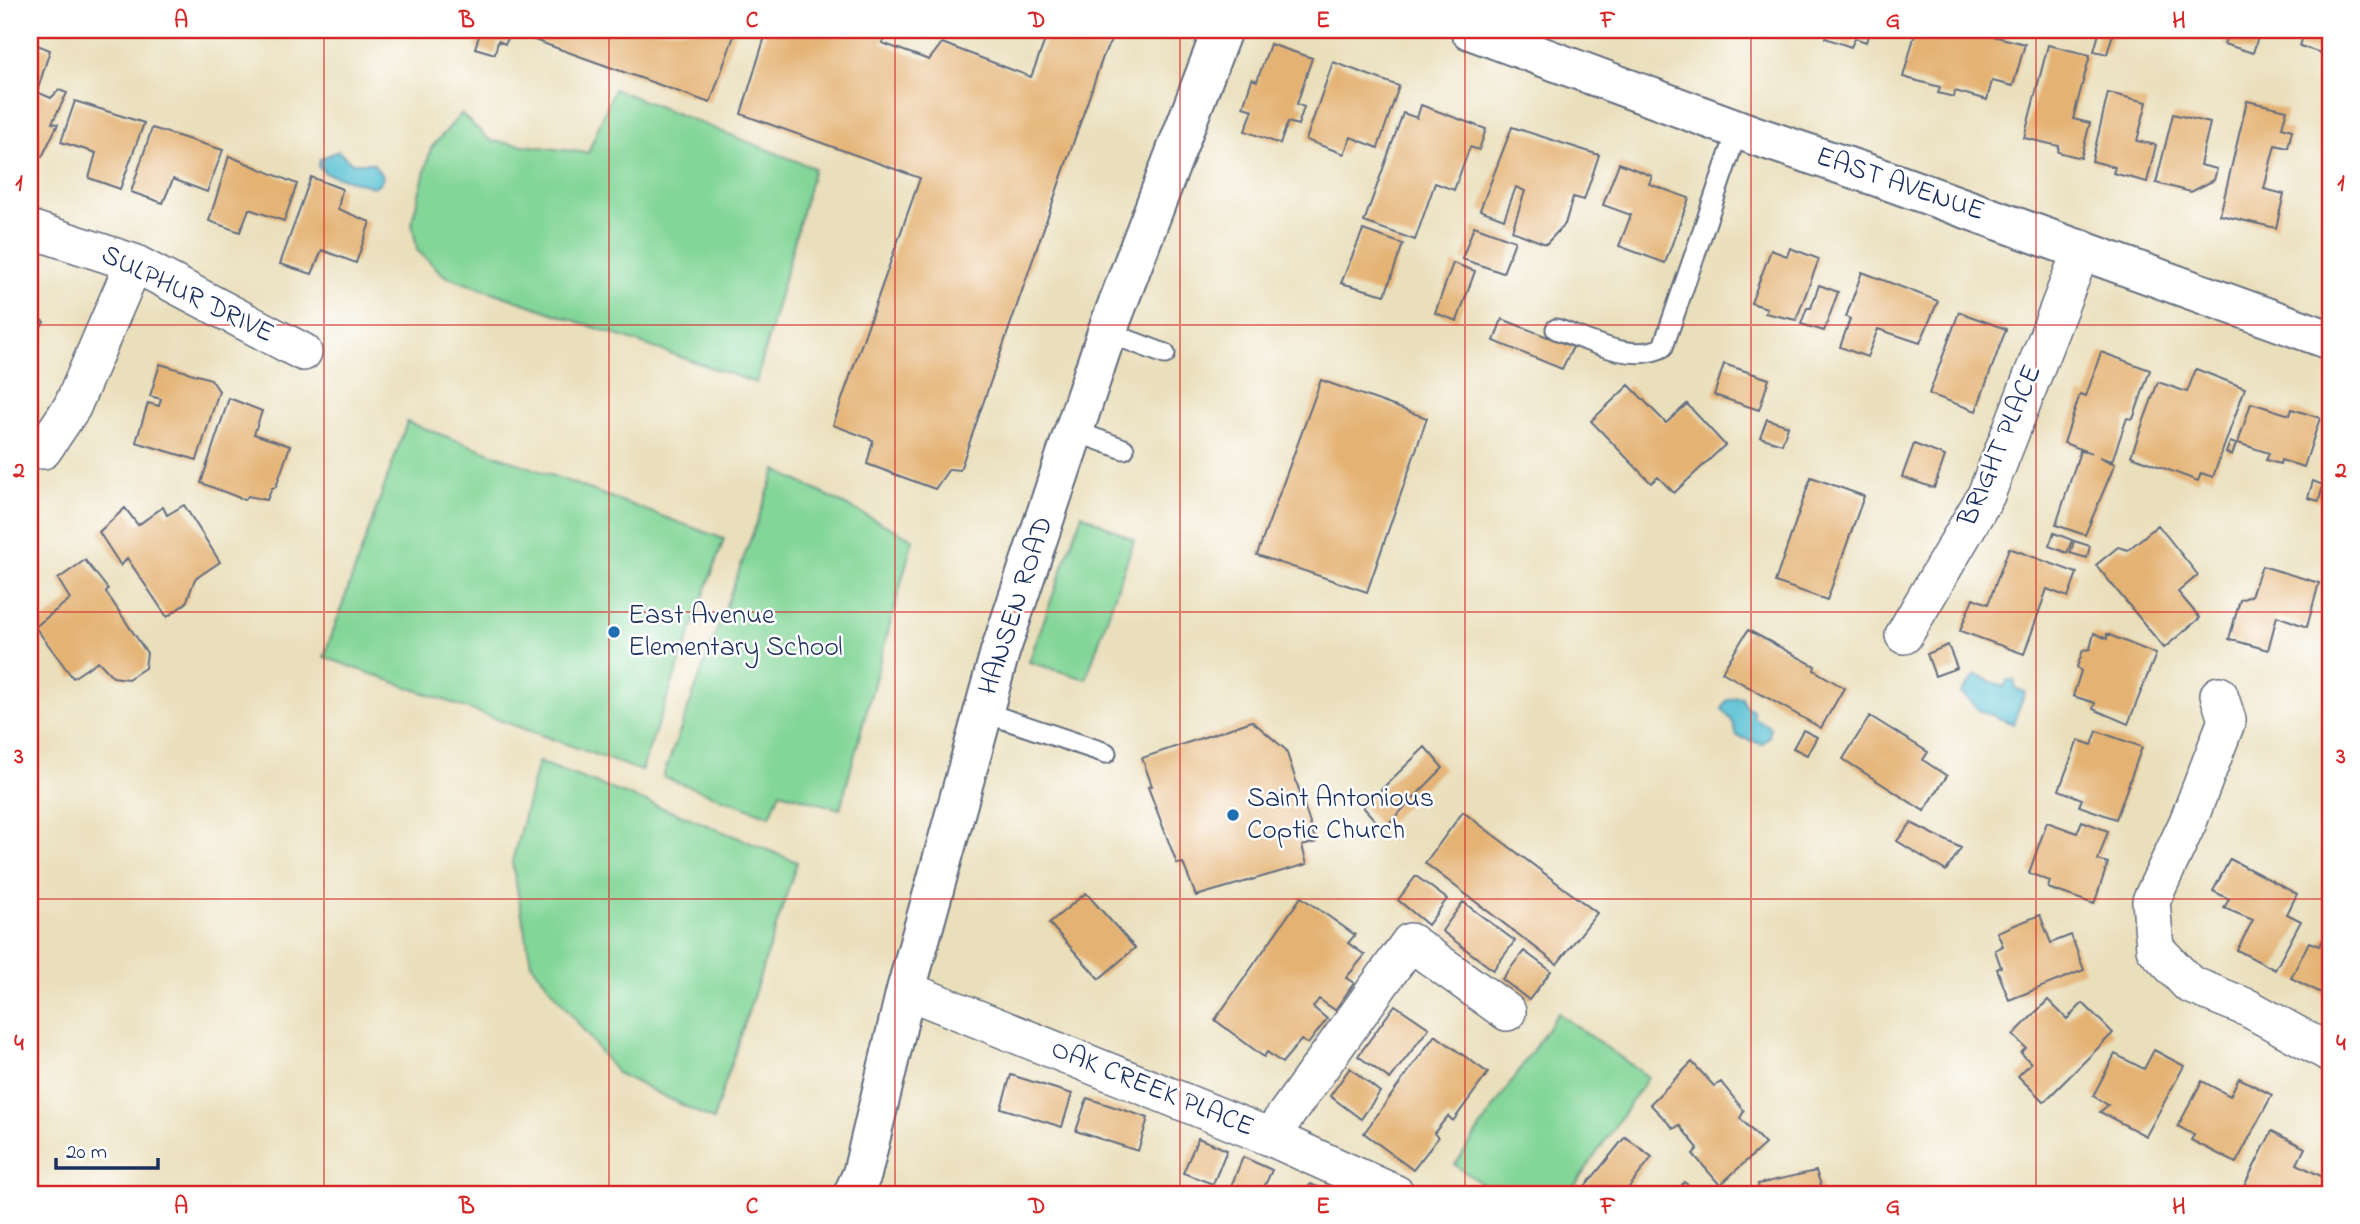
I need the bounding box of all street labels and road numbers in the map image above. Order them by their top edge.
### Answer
street label: EAST AVENUE [1810,137,1990,233]
street label: SULPHUR DRIVE [93,235,281,355]
street label: BRIGHT PLACE [1948,359,2054,534]
street label: HANSEN ROAD [969,512,1065,700]
street label: OAK CREEK PLACE [1044,1030,1260,1148]

